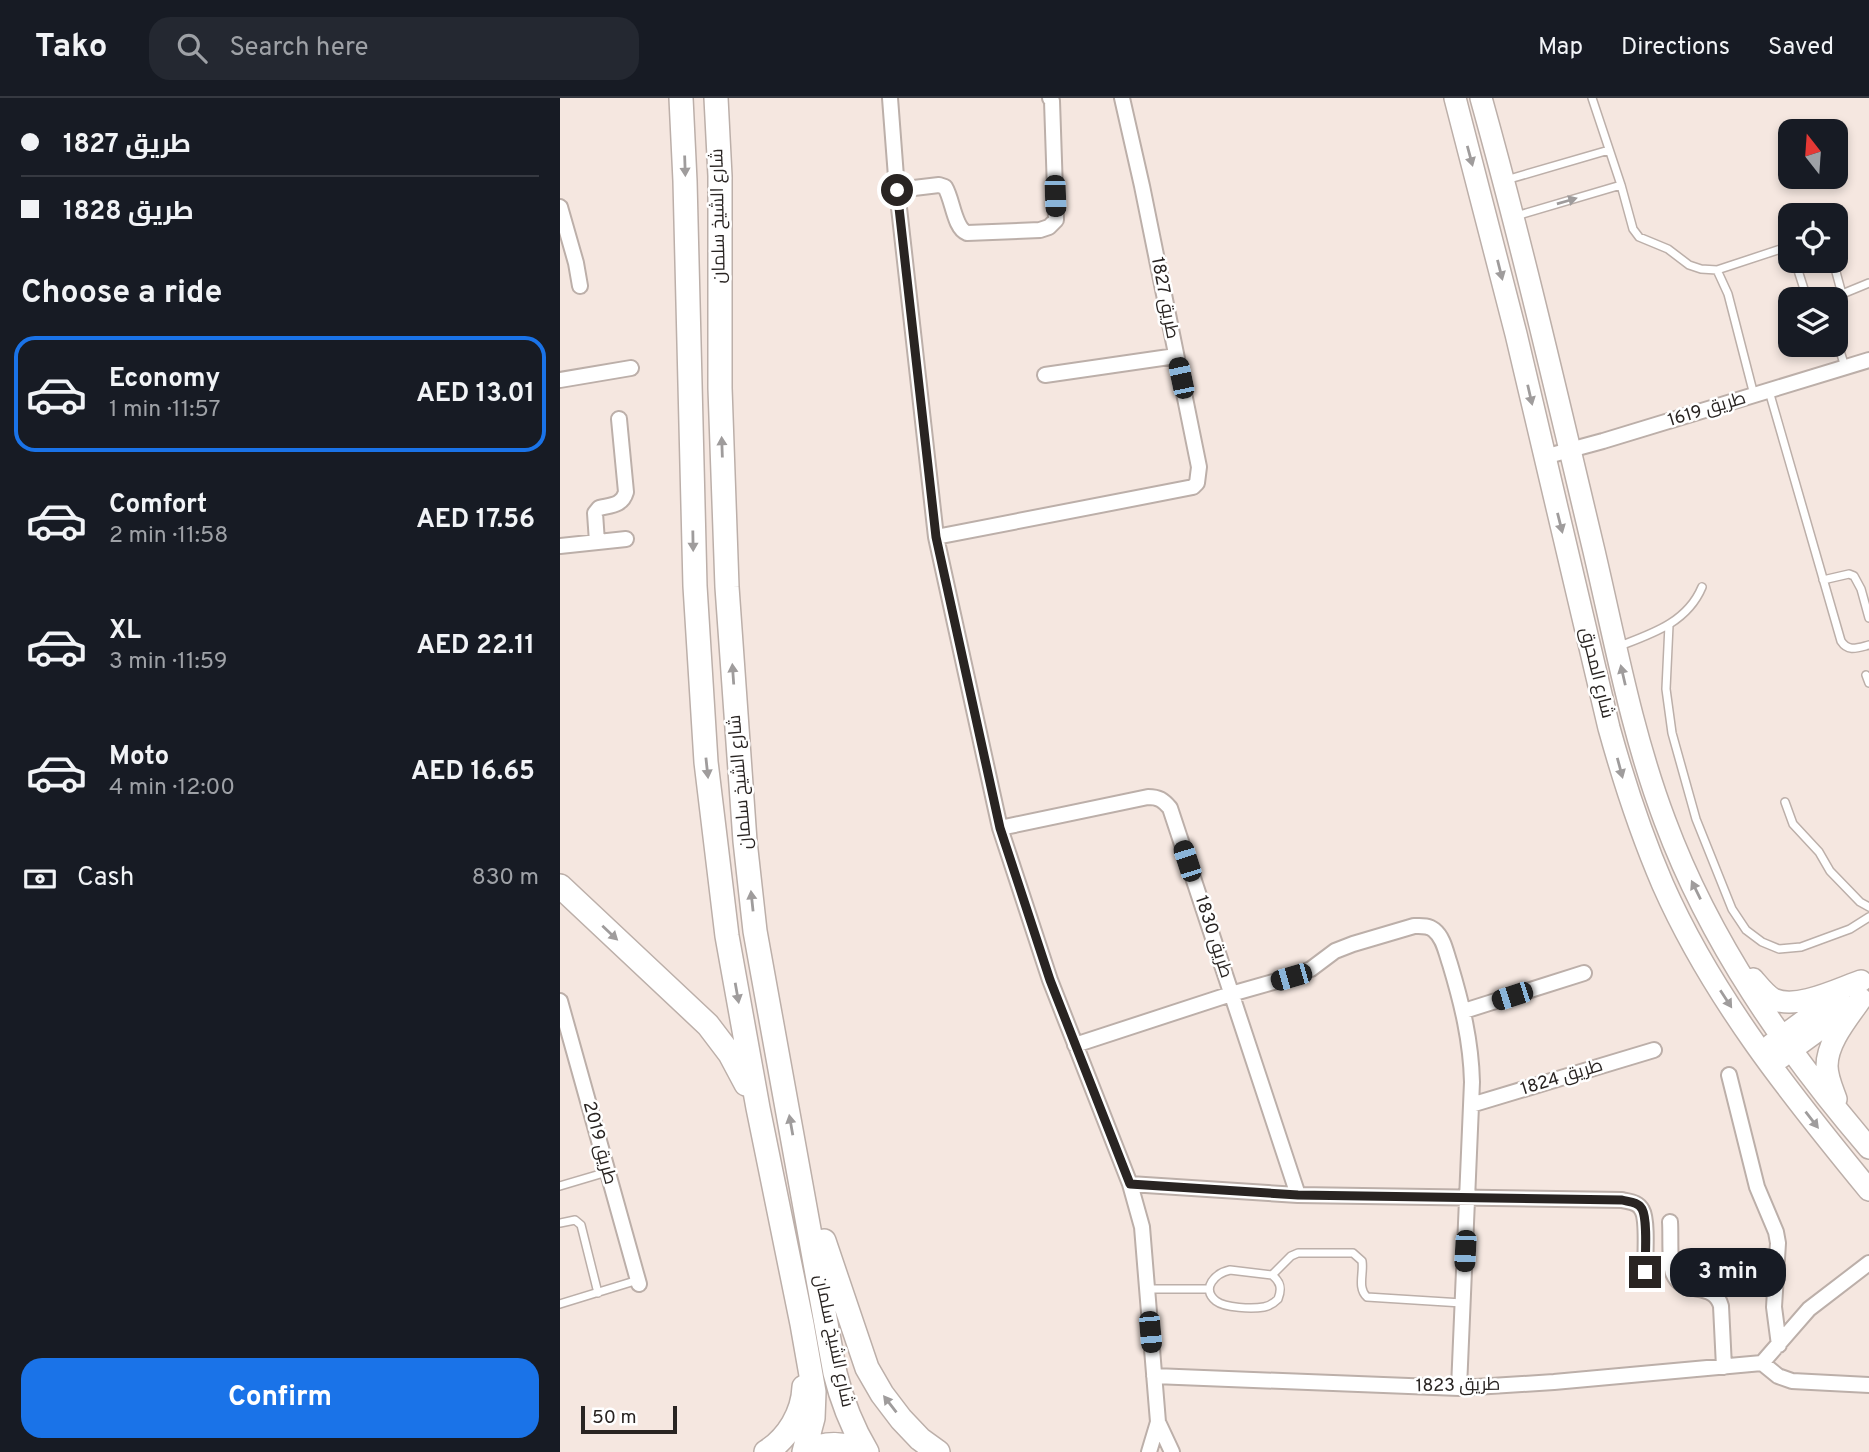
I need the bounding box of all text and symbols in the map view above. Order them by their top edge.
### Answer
search box [149,17,639,80]
text: Tako [35,27,107,69]
icon: search [173,29,211,67]
text: Search here [229,32,368,65]
text: Map [1538,33,1583,63]
text: Directions [1621,33,1730,63]
text: Saved [1768,33,1834,63]
north arrow [1778,119,1848,189]
map controls [1778,119,1848,357]
text: طريق 1827 [63,129,191,162]
one-way arrow [1466,146,1476,167]
street label: شارع الشيخ سلمان [706,148,732,284]
one-way arrow [679,155,690,177]
route start [881,174,913,206]
car [1044,175,1067,217]
text: طريق 1828 [63,196,194,229]
one-way arrow [1556,196,1577,206]
button: locate [1778,203,1848,273]
street label: طريق 1827 [1145,255,1183,341]
one-way arrow [1495,260,1506,282]
text: Choose a ride [21,274,222,314]
button: layers [1778,287,1848,357]
car [1167,355,1196,401]
icon: car [25,363,88,426]
text: Economy [109,363,220,396]
text: AED 13.01 [416,378,535,411]
one-way arrow [1525,384,1536,406]
street label: طريق 1619 [1665,387,1749,433]
text: 1 min · 11:57 [109,396,220,425]
one-way arrow [717,436,728,458]
icon: car [25,489,88,552]
text: Comfort [109,489,207,522]
text: AED 17.56 [416,504,535,537]
one-way arrow [1555,512,1566,534]
text: 2 min · 11:58 [109,522,228,551]
one-way arrow [688,530,699,552]
icon: car [25,615,88,678]
text: XL [109,615,141,648]
street label: شارع المحرق [1574,625,1618,721]
text: AED 22.11 [417,630,535,663]
text: 3 min · 11:59 [109,648,227,677]
one-way arrow [727,663,738,685]
one-way arrow [1617,664,1628,686]
street label: شارع الشيخ سلمان [724,714,758,850]
icon: car [25,741,88,804]
text: Moto [109,741,169,774]
text: AED 16.65 [411,756,535,789]
one-way arrow [701,757,712,779]
one-way arrow [1616,757,1626,778]
text: 4 min · 12:00 [109,774,235,803]
car [1171,838,1204,884]
icon: cash [21,860,59,898]
text: Cash [77,862,134,895]
text: 830 m [472,864,539,893]
one-way arrow [1690,880,1701,900]
one-way arrow [746,890,757,912]
street label: طريق 1830 [1189,893,1237,981]
one-way arrow [601,924,618,940]
car [1268,961,1315,993]
car [1489,980,1536,1012]
one-way arrow [732,982,743,1004]
one-way arrow [1720,990,1733,1009]
street label: طريق 1824 [1518,1055,1606,1101]
street label: طريق 2019 [577,1099,621,1187]
one-way arrow [1805,1110,1820,1128]
one-way arrow [785,1114,796,1136]
car [1454,1229,1477,1273]
callout: 3 min [1670,1248,1785,1296]
route end [1629,1256,1661,1288]
text: 3 min [1698,1258,1758,1287]
street label: شارع الشيخ سلمان [808,1273,858,1409]
car [1138,1310,1163,1354]
button: Confirm [21,1358,539,1438]
street label: طريق 1823 [1416,1374,1500,1398]
one-way arrow [882,1396,897,1414]
scale bar [581,1403,677,1435]
text: 50 m [592,1406,637,1430]

